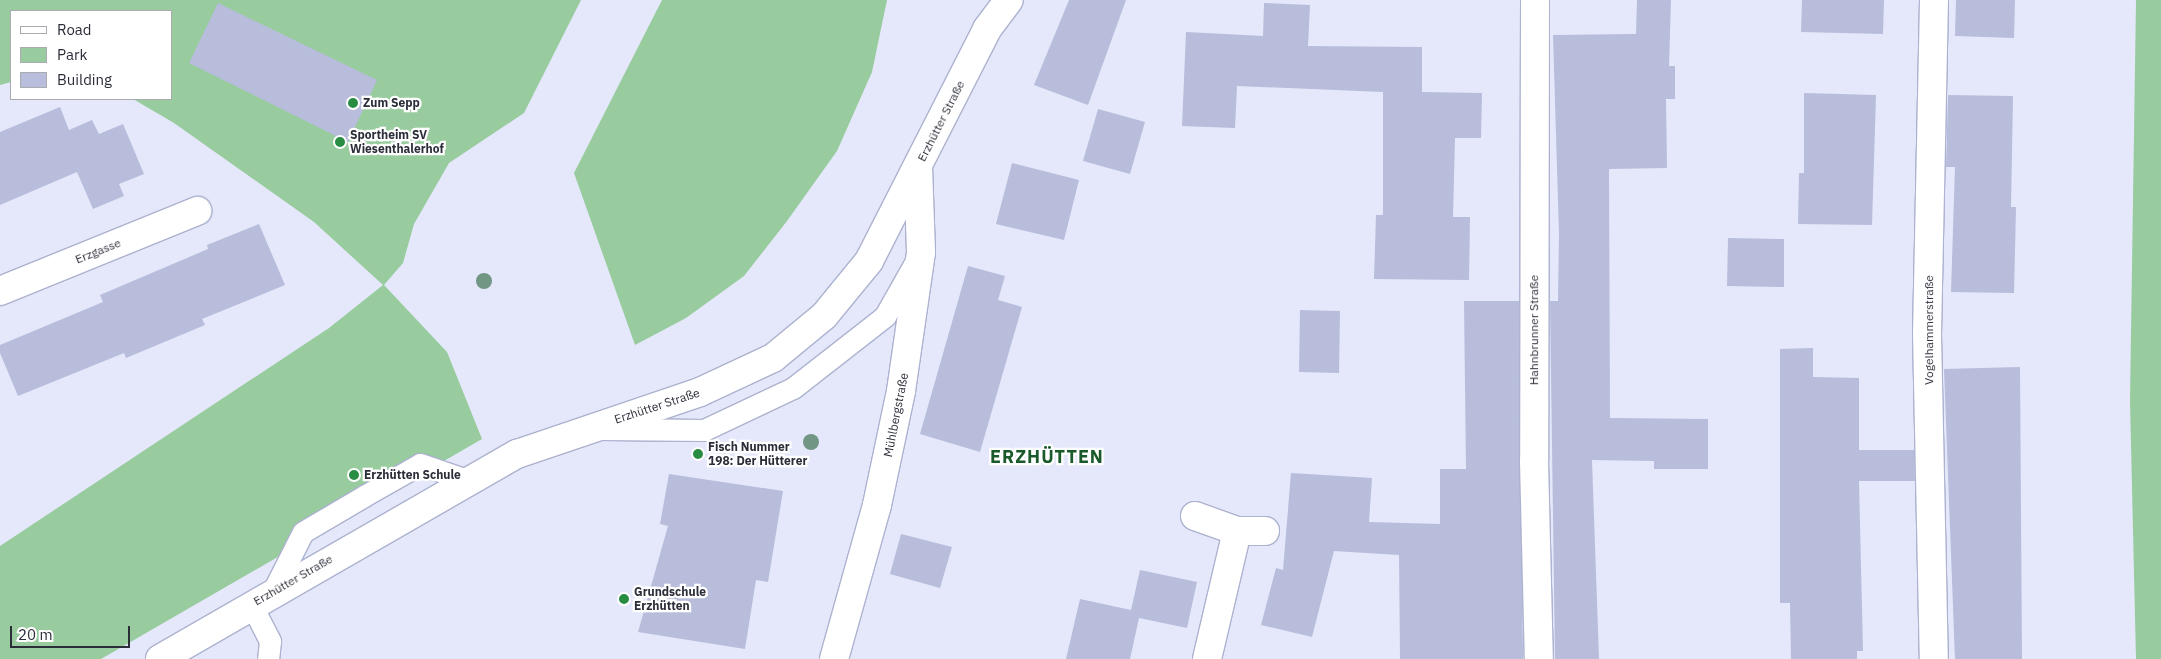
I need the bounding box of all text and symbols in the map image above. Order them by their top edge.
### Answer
legend [10,10,172,100]
text: Road [57,20,92,39]
text: Park [57,45,87,64]
text: Building [57,70,112,89]
street label: Erzhütter Straße [914,78,968,164]
place label: Zum Sepp [363,96,420,110]
marker: Zum Sepp [347,97,359,109]
place label: Sportheim SV Wiesenthalerhof [350,128,444,156]
marker: Sportheim SV Wiesenthalerhof [334,136,346,148]
street label: Erzgasse [73,235,123,267]
street label: Hahnbrunner Straße [1527,275,1541,385]
street label: Vogelhammerstraße [1922,275,1936,385]
street label: Mühlbergstraße [881,372,911,458]
street label: Erzhütter Straße [612,385,702,427]
place label: Fisch Nummer 198: Der Hütterer [708,440,807,468]
district label: ERZHÜTTEN [989,446,1105,468]
marker: Fisch Nummer 198: Der Hütterer [692,448,704,460]
place label: Erzhütten Schule [364,468,461,482]
marker: Erzhütten Schule [348,469,360,481]
street label: Erzhütter Straße [251,552,335,608]
place label: Grundschule Erzhütten [634,585,706,613]
marker: Grundschule Erzhütten [618,593,630,605]
scale bar [12,616,132,648]
text: 20 m [18,625,53,644]

